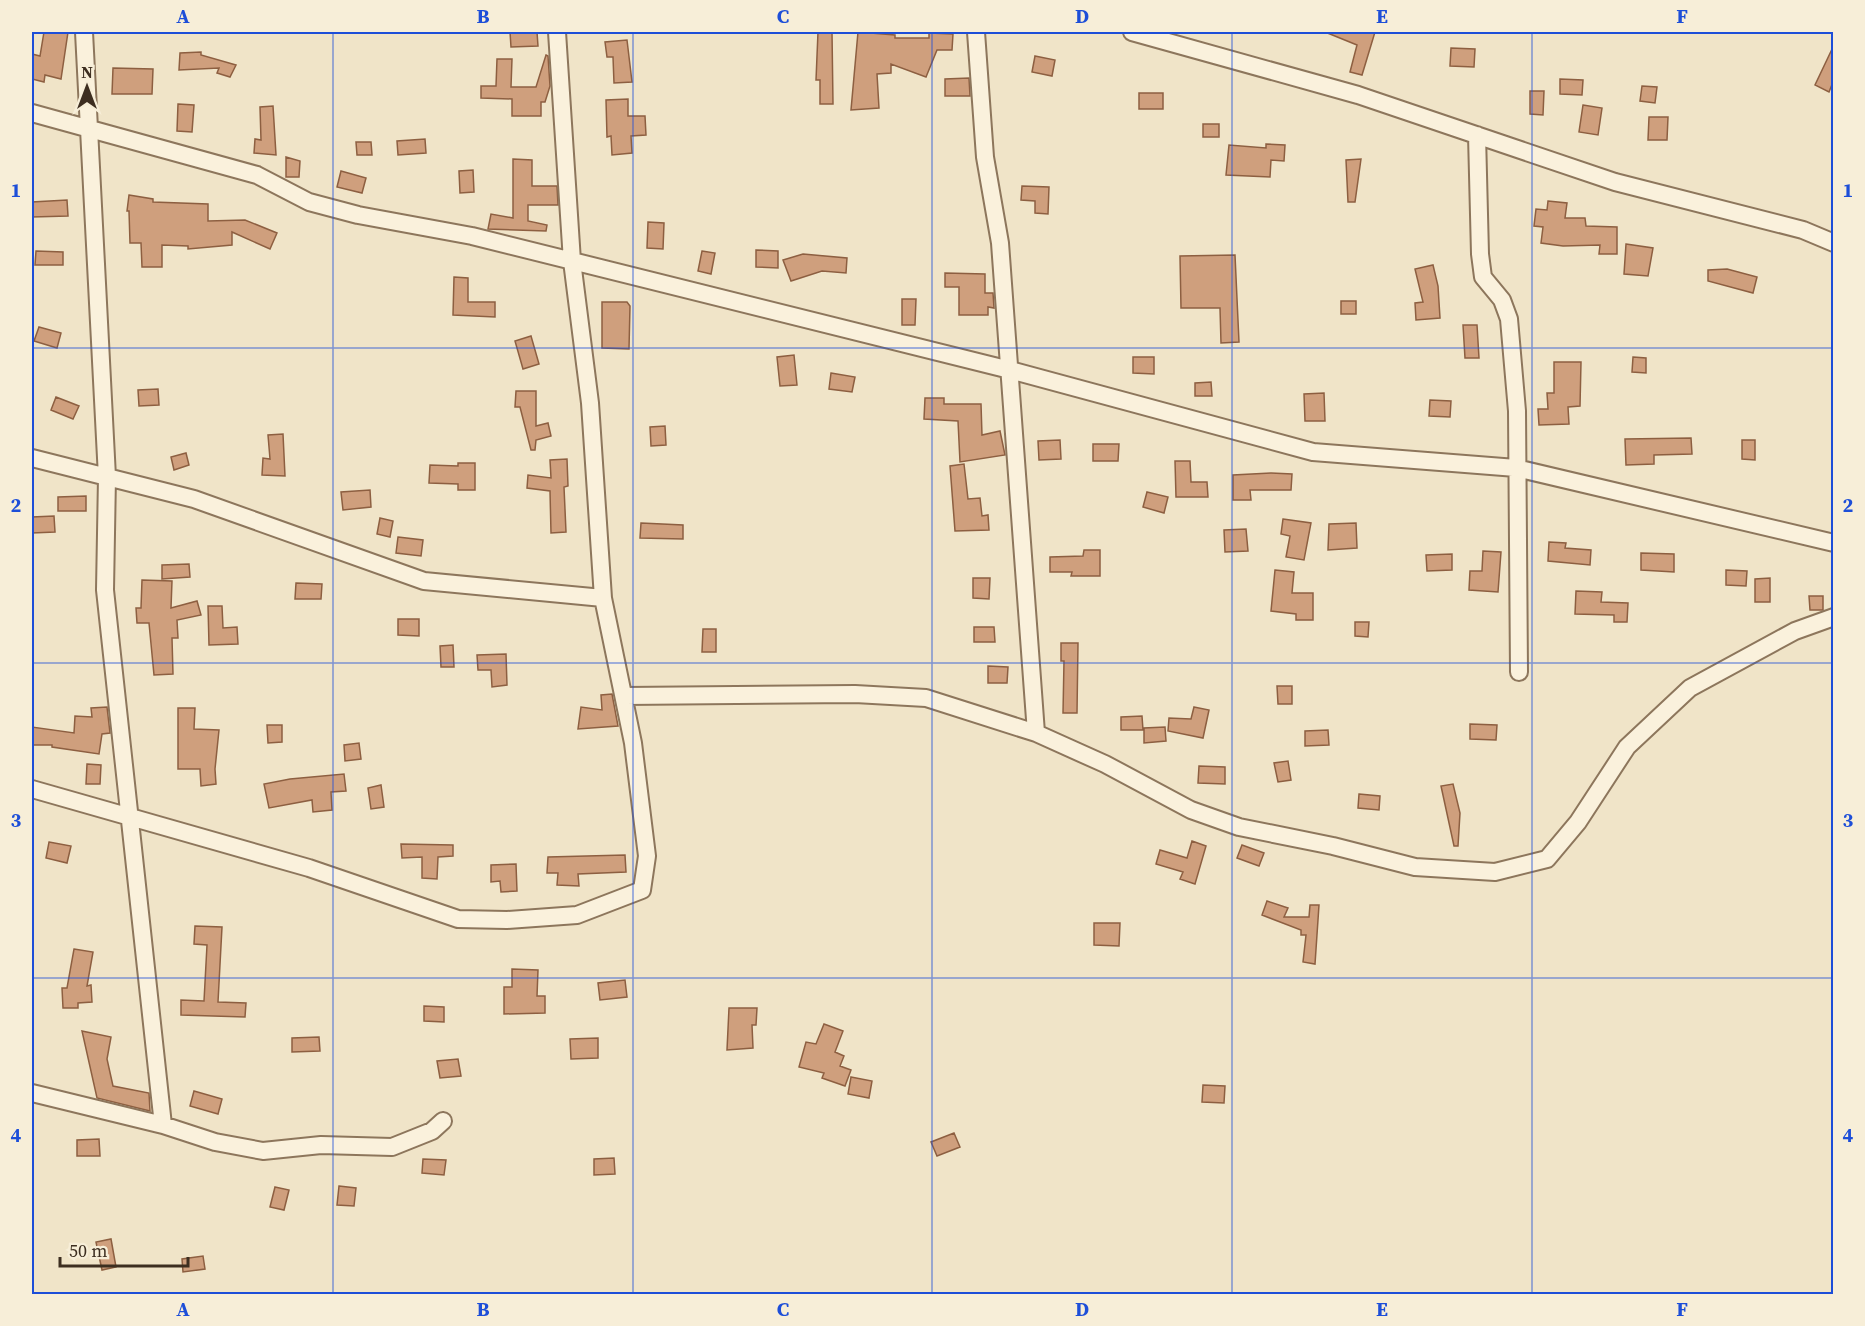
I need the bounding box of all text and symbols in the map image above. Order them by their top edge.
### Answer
text: A [176,2,190,30]
text: B [476,2,490,30]
text: C [777,2,789,30]
text: D [1075,2,1089,30]
text: E [1376,2,1388,30]
text: F [1676,2,1688,30]
north arrow [57,57,117,117]
text: N [81,61,93,83]
text: 1 [11,176,21,204]
text: 1 [1843,176,1853,204]
text: 2 [11,491,22,519]
text: 2 [1843,491,1854,519]
text: 3 [11,806,22,834]
text: 3 [1843,806,1854,834]
text: 4 [11,1121,22,1149]
text: 4 [1843,1121,1854,1149]
scale bar [60,1230,188,1268]
text: 50 m [69,1238,107,1263]
text: A [176,1295,190,1323]
text: B [476,1295,490,1323]
text: C [777,1295,789,1323]
text: D [1075,1295,1089,1323]
text: E [1376,1295,1388,1323]
text: F [1676,1295,1688,1323]

